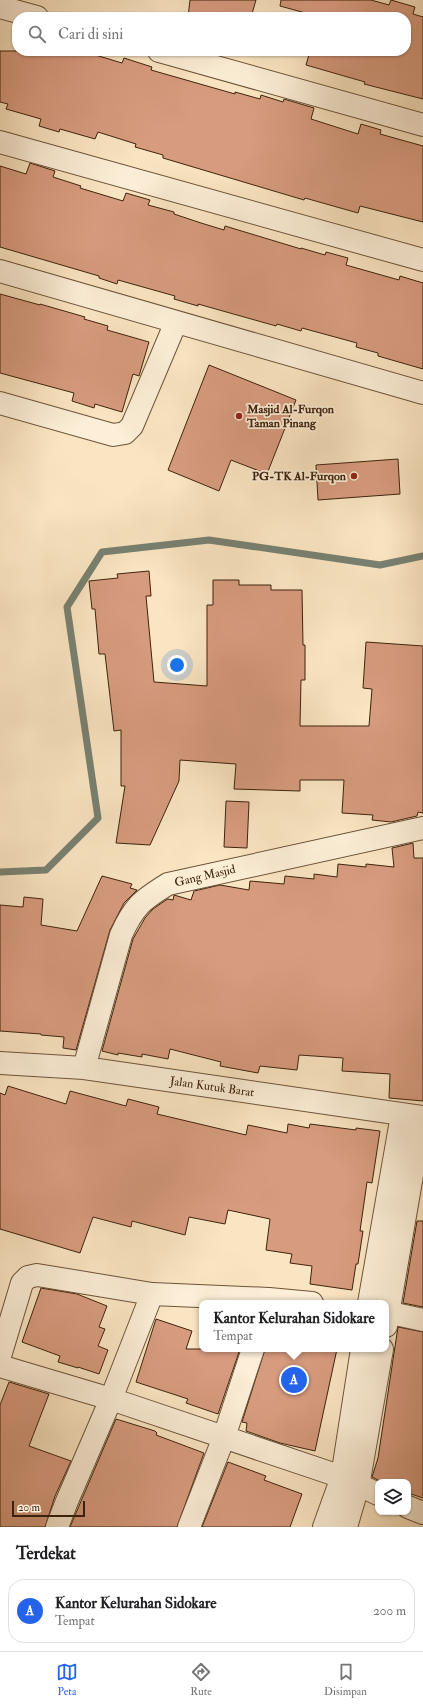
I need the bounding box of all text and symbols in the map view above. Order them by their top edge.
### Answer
search box [12,12,411,56]
icon: search [26,23,48,45]
text: Cari di sini [58,25,123,44]
place label: Masjid Al-Furqon Taman Pinang [246,402,335,431]
marker: Masjid Al-Furqon Taman Pinang [234,411,244,421]
place label: PG-TK Al-Furqon [252,469,347,484]
marker: PG-TK Al-Furqon [349,471,359,481]
your location [167,655,187,675]
street label: Gang Masjid [173,862,237,890]
street label: Jalan Kutuk Barat [168,1074,255,1100]
popup [199,1300,389,1352]
text: Kantor Kelurahan Sidokare [213,1309,375,1328]
text: Tempat [213,1328,253,1344]
pin: A [281,1365,307,1395]
map controls [375,1479,411,1515]
button: layers [375,1479,411,1515]
scale bar [12,1499,85,1518]
text: 20 m [18,1501,40,1514]
text: Terdekat [16,1543,76,1564]
text: Kantor Kelurahan Sidokare [55,1594,217,1613]
text: A [26,1603,34,1619]
text: 200 m [373,1603,406,1619]
text: Tempat [55,1613,95,1629]
tab: Peta [56,1661,78,1698]
tab: Rute [190,1661,212,1698]
tab: Disimpan [324,1661,367,1698]

